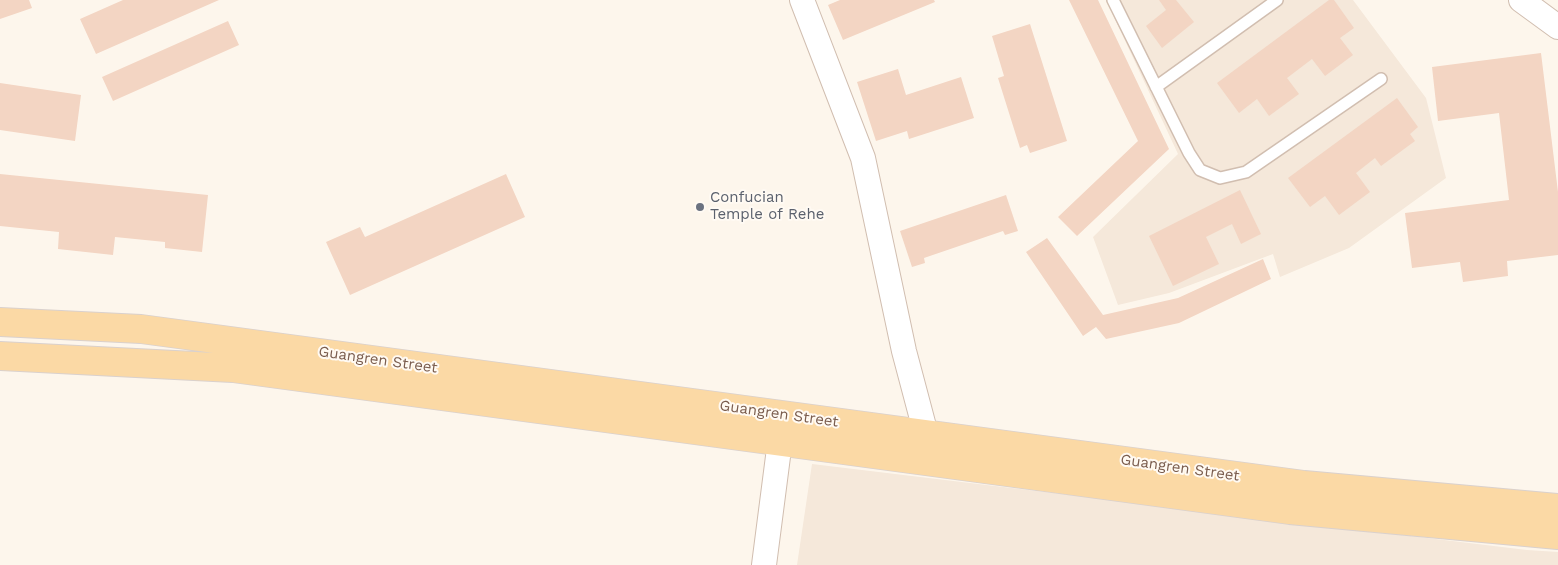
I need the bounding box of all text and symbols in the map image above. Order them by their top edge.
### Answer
place label: Confucian Temple of Rehe [710,189,824,224]
marker: Confucian Temple of Rehe [694,201,706,213]
street label: Guangren Street [317,343,439,377]
street label: Guangren Street [718,397,840,431]
street label: Guangren Street [1119,451,1241,485]

